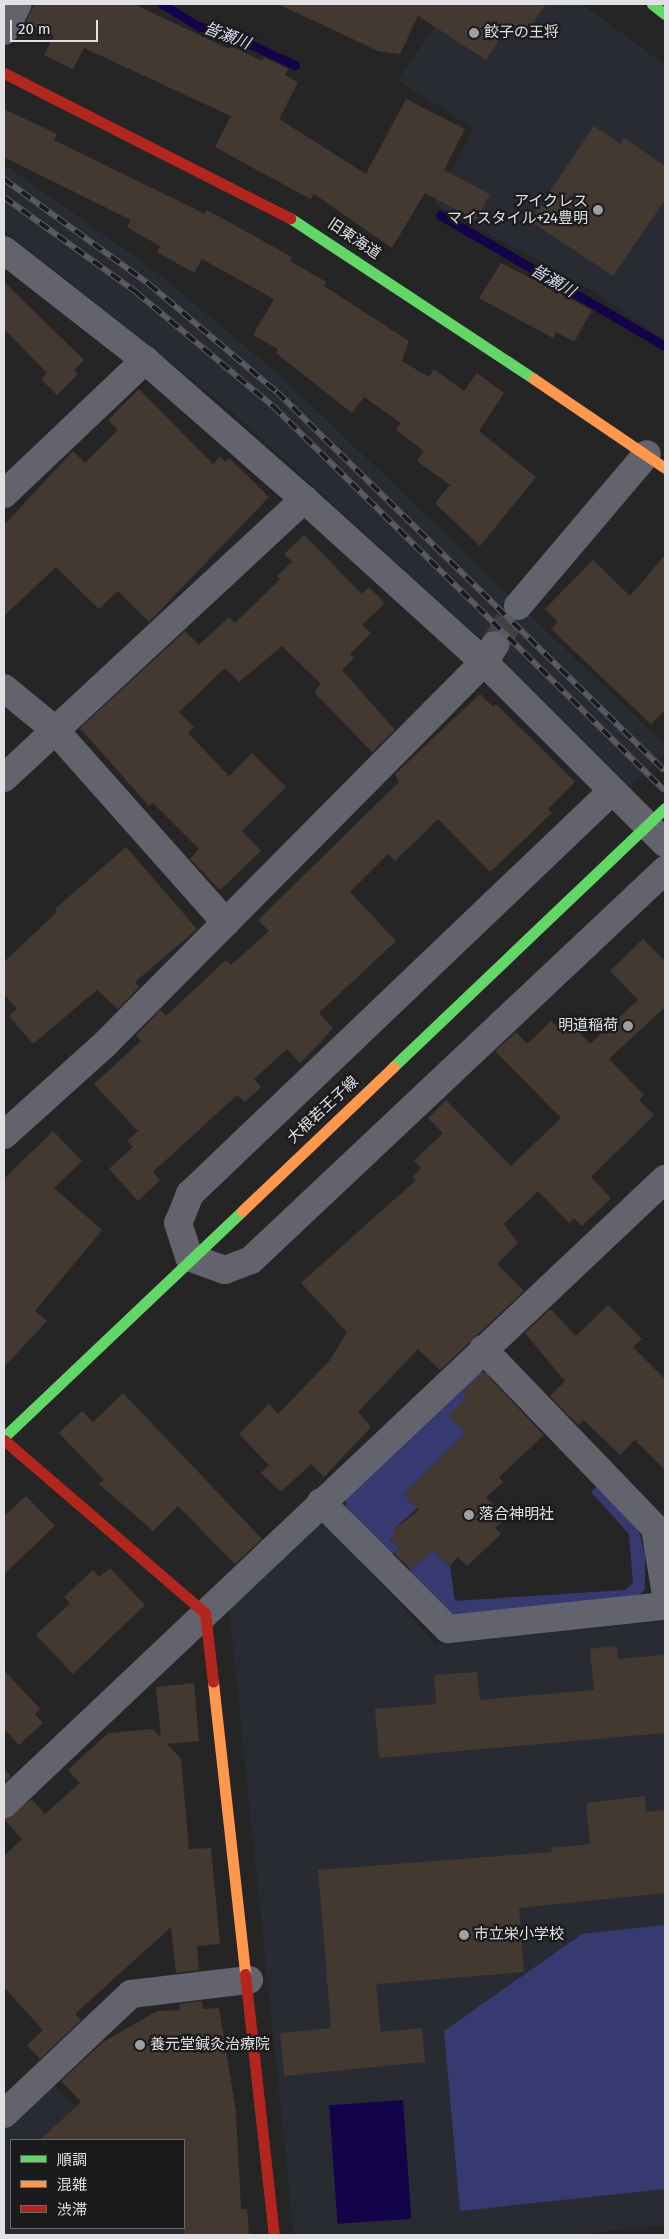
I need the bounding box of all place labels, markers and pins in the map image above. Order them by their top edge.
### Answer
place label: 餃子の王将 [484,24,559,42]
marker: 餃子の王将 [468,27,480,39]
place label: アイクレス マイスタイル+24豊明 [446,192,588,227]
marker: アイクレス マイスタイル+24豊明 [592,204,604,216]
place label: 明道稲荷 [558,1017,618,1035]
marker: 明道稲荷 [622,1020,634,1032]
place label: 落合神明社 [479,1506,554,1524]
marker: 落合神明社 [463,1509,475,1521]
place label: 市立栄小学校 [474,1926,564,1944]
marker: 市立栄小学校 [458,1929,470,1941]
place label: 養元堂鍼灸治療院 [150,2036,270,2054]
marker: 養元堂鍼灸治療院 [134,2039,146,2051]

